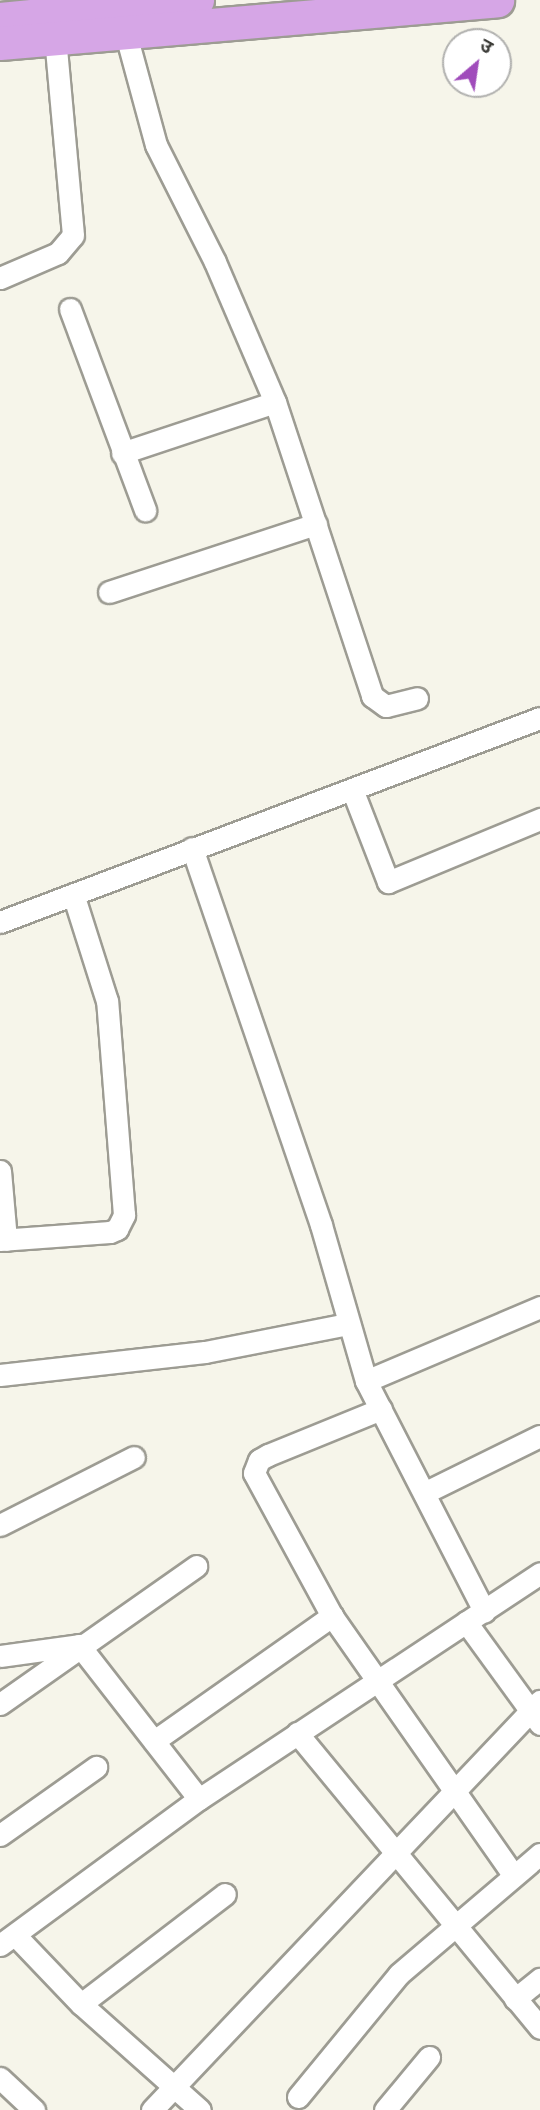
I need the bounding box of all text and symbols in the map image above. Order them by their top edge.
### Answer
north arrow [442,28,512,98]
text: उ [476,34,496,59]

